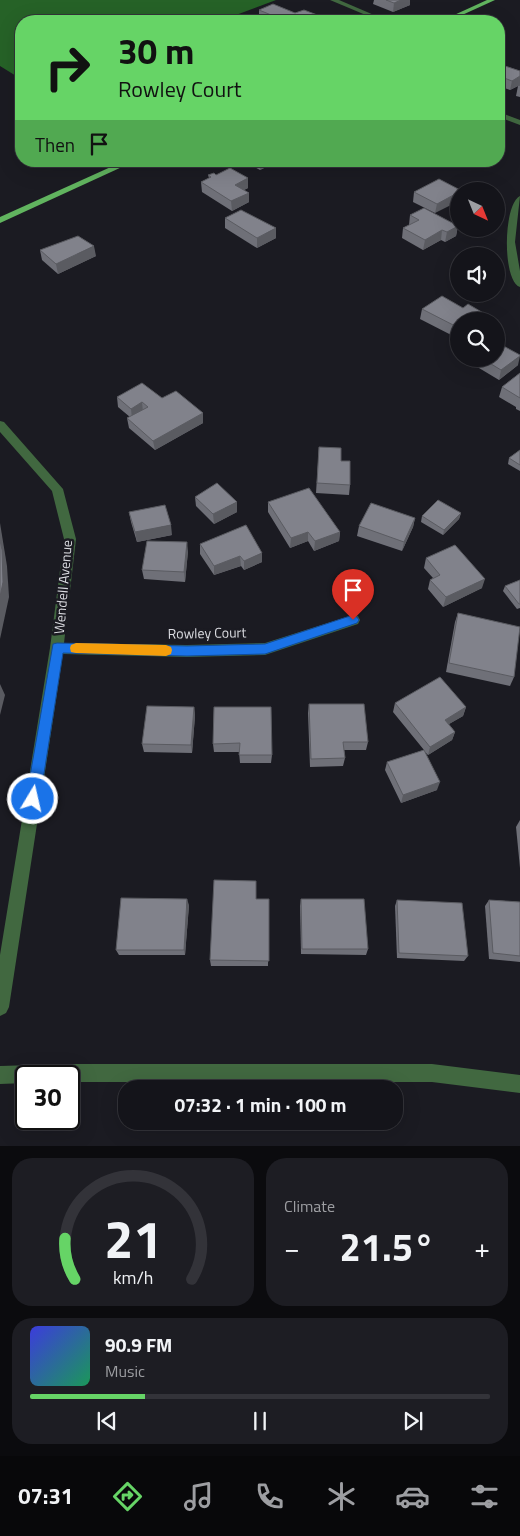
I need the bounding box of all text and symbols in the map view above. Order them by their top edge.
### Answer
text: 30 m [118,24,194,78]
icon: right [35,35,100,100]
text: Rowley Court [118,72,241,106]
text: Then [35,130,75,159]
icon: arrive [85,130,113,158]
north arrow [450,182,505,238]
map controls [450,182,505,367]
button: sound [450,247,505,302]
button: search [450,312,505,367]
street label: Wendell Avenue [48,539,77,635]
pin [332,569,374,620]
icon: arrive [339,576,367,604]
street label: Rowley Court [168,621,247,644]
position arrow [6,772,58,824]
speed limit sign: 30 [15,1065,80,1130]
text: 07:32 · 1 min · 100 m [174,1090,347,1119]
text: Climate [284,1194,335,1218]
text: 21 [104,1199,162,1278]
text: 21.5° [340,1218,434,1276]
text: − [284,1226,300,1269]
text: + [474,1226,490,1269]
text: km/h [113,1264,153,1291]
text: 90.9 FM [105,1330,172,1359]
text: Music [105,1359,145,1383]
icon: previous [93,1407,121,1435]
icon: pause [246,1407,274,1435]
icon: next [399,1407,427,1435]
text: 07:31 [18,1479,73,1513]
icon: directions [110,1479,145,1514]
icon: music [181,1479,216,1514]
icon: phone [252,1479,287,1514]
icon: climate [324,1479,359,1514]
icon: car [395,1479,430,1514]
icon: filters [467,1479,502,1514]

